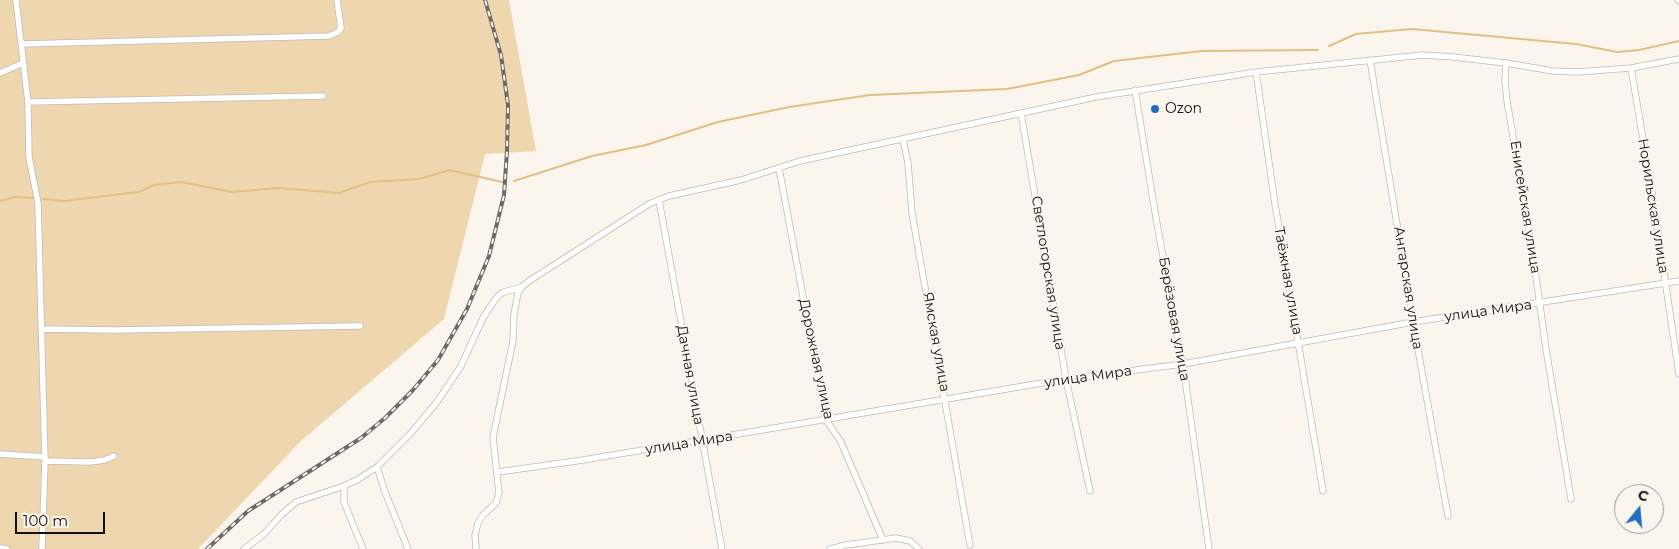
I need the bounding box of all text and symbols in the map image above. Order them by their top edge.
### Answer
place label: Ozon [1165,101,1202,117]
marker: Ozon [1149,103,1161,115]
street label: Норильская улица [1634,137,1672,275]
street label: Енисейская улица [1506,139,1544,275]
street label: Светлогорская улица [1028,195,1068,351]
street label: Ангарская улица [1390,225,1426,351]
street label: Таёжная улица [1270,226,1306,336]
street label: Берёзовая улица [1155,256,1193,382]
street label: Ямская улица [919,291,953,393]
street label: Дорожная улица [795,297,837,421]
street label: улица Мира [1443,297,1533,325]
street label: Дачная улица [673,324,707,426]
street label: улица Мира [1043,363,1133,391]
street label: улица Мира [644,428,734,458]
north arrow [1614,484,1664,534]
text: С [1636,486,1651,506]
scale bar [18,502,108,534]
text: 100 m [23,511,68,530]

